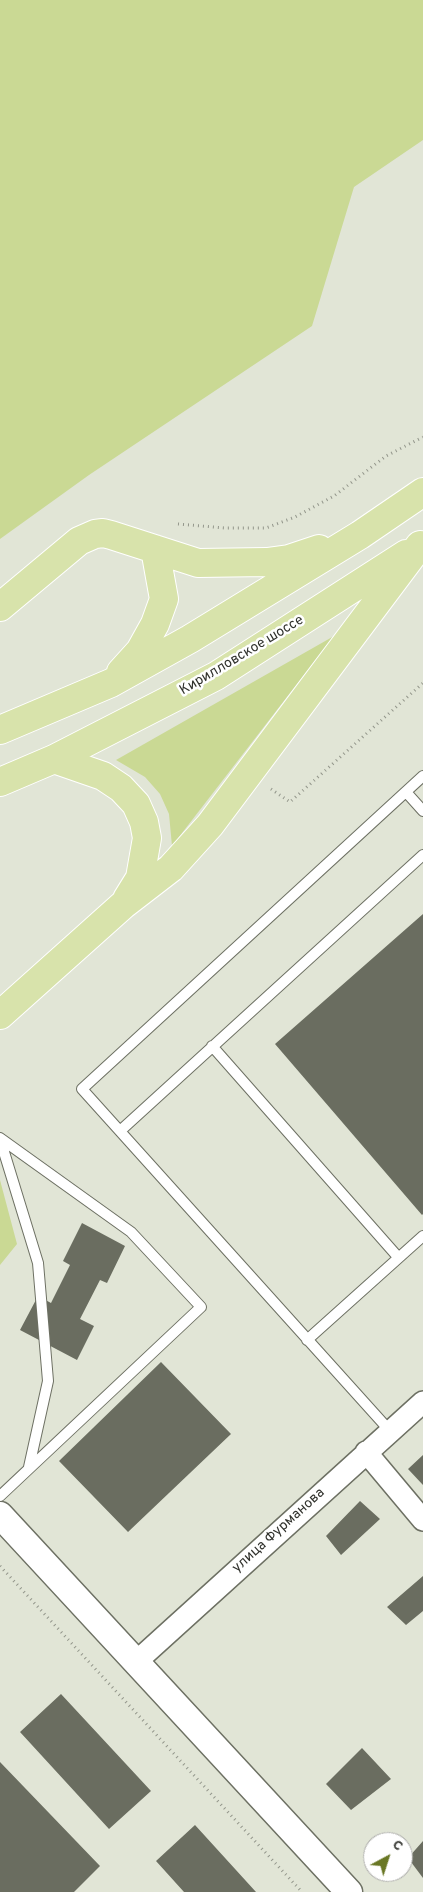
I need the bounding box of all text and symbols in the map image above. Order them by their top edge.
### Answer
street label: Кирилловское шоссе [177,612,307,700]
street label: улица Фурманова [229,1485,329,1577]
north arrow [363,1832,413,1882]
text: С [388,1836,406,1855]

